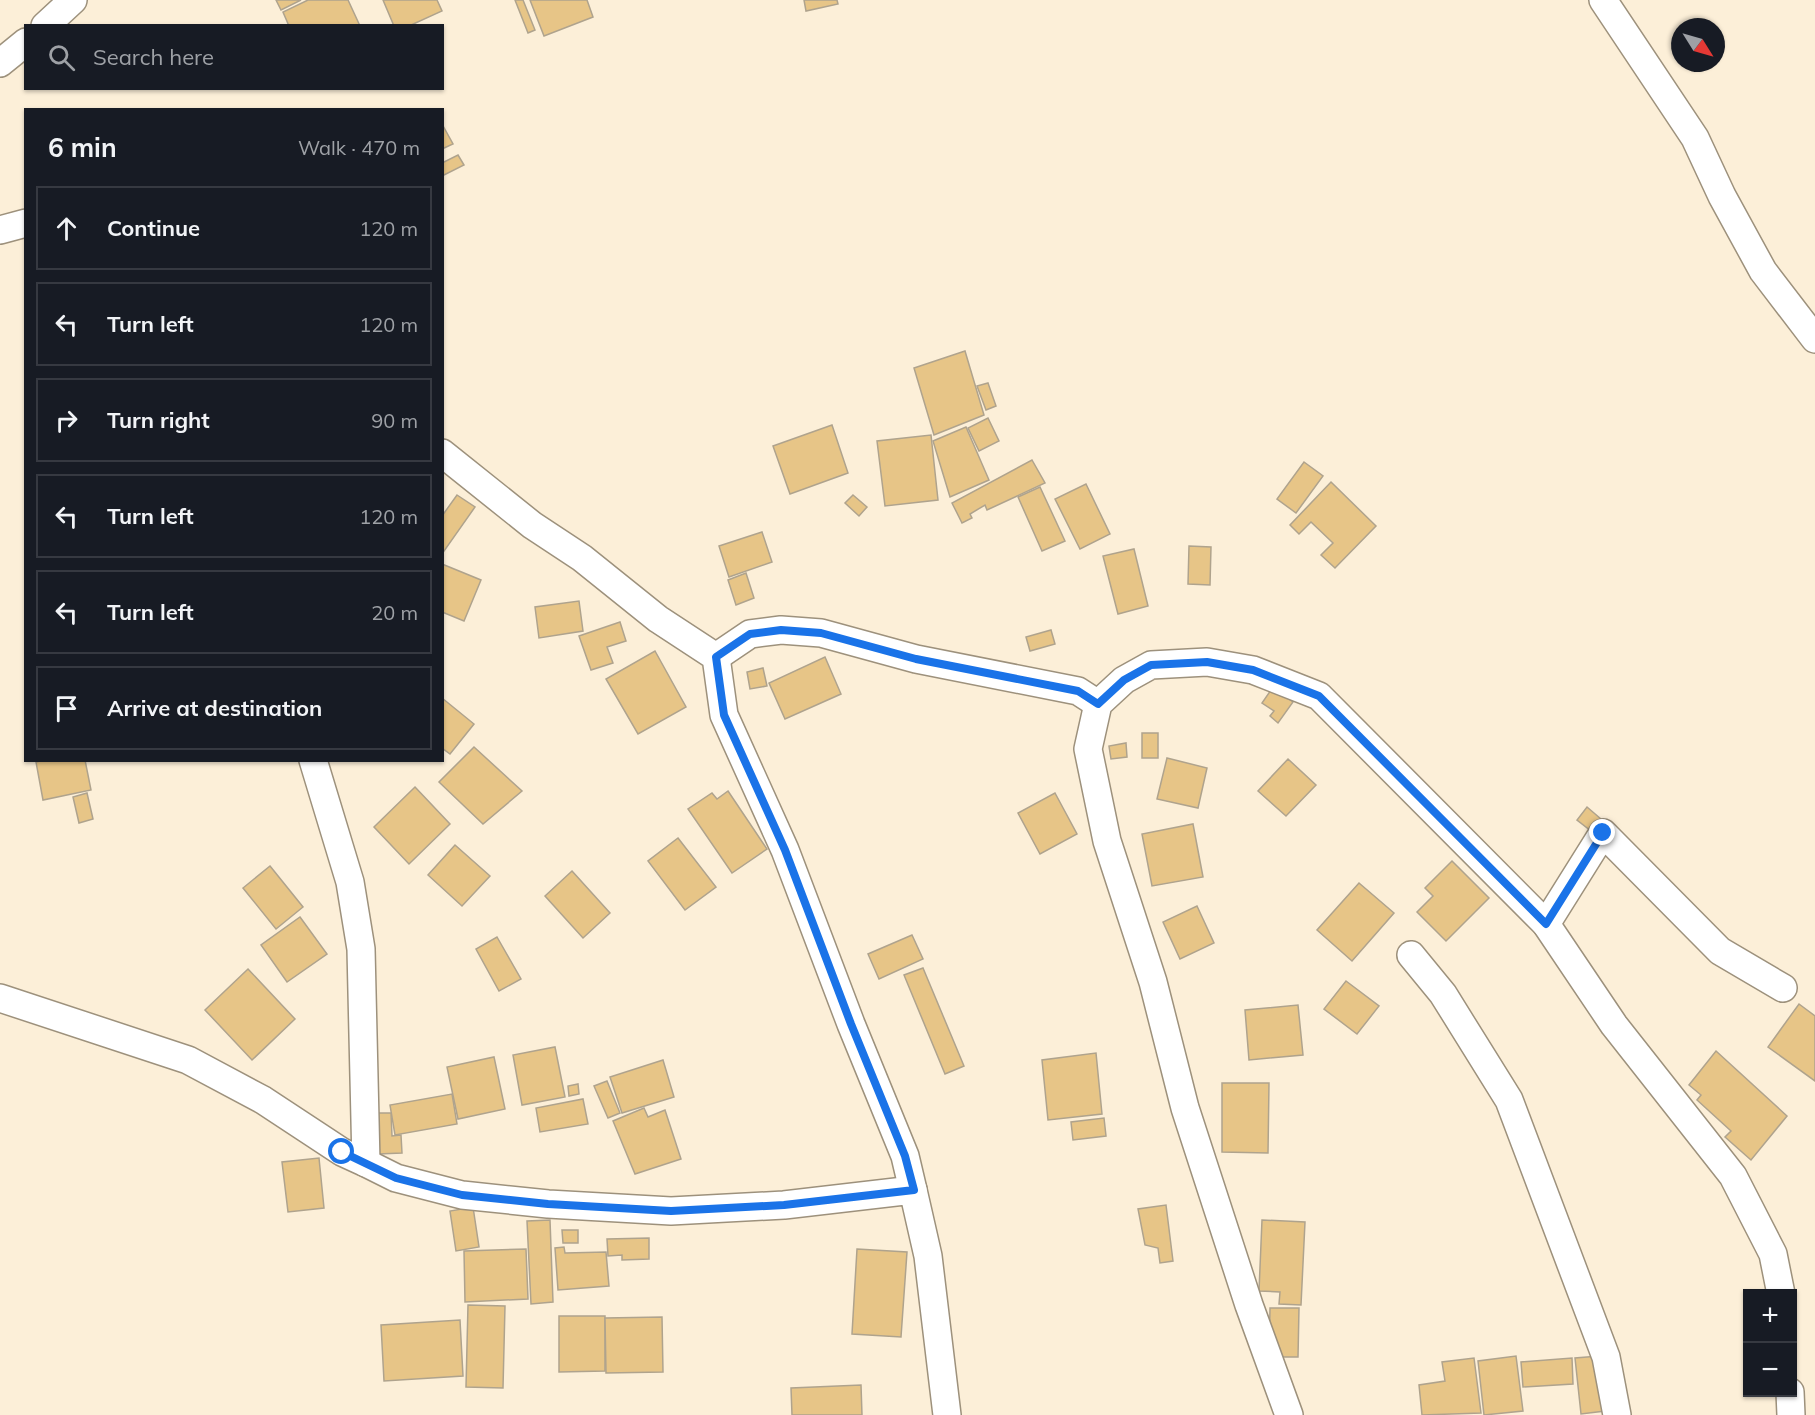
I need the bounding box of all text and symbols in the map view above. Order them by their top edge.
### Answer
north arrow [1671,18,1725,72]
search box [24,24,444,90]
icon: search [45,41,78,74]
text: Search here [93,43,214,71]
text: 6 min [48,131,117,164]
text: Walk · 470 m [298,135,420,160]
icon: ahead [50,212,83,245]
text: Continue [107,214,200,242]
text: 120 m [359,216,418,241]
icon: left [50,308,83,341]
text: Turn left [107,310,194,338]
text: 120 m [359,312,418,337]
icon: right [50,404,83,437]
text: Turn right [107,406,210,434]
text: 90 m [371,408,418,433]
icon: left [50,500,83,533]
text: Turn left [107,502,194,530]
text: 120 m [359,504,418,529]
icon: left [50,596,83,629]
text: Turn left [107,598,194,626]
text: 20 m [371,600,418,625]
icon: arrive [50,692,83,725]
text: Arrive at destination [107,694,322,722]
route end [1589,819,1615,845]
route start [328,1138,354,1164]
map controls [1743,1289,1797,1397]
button: + [1743,1289,1797,1343]
button: − [1743,1343,1797,1397]

